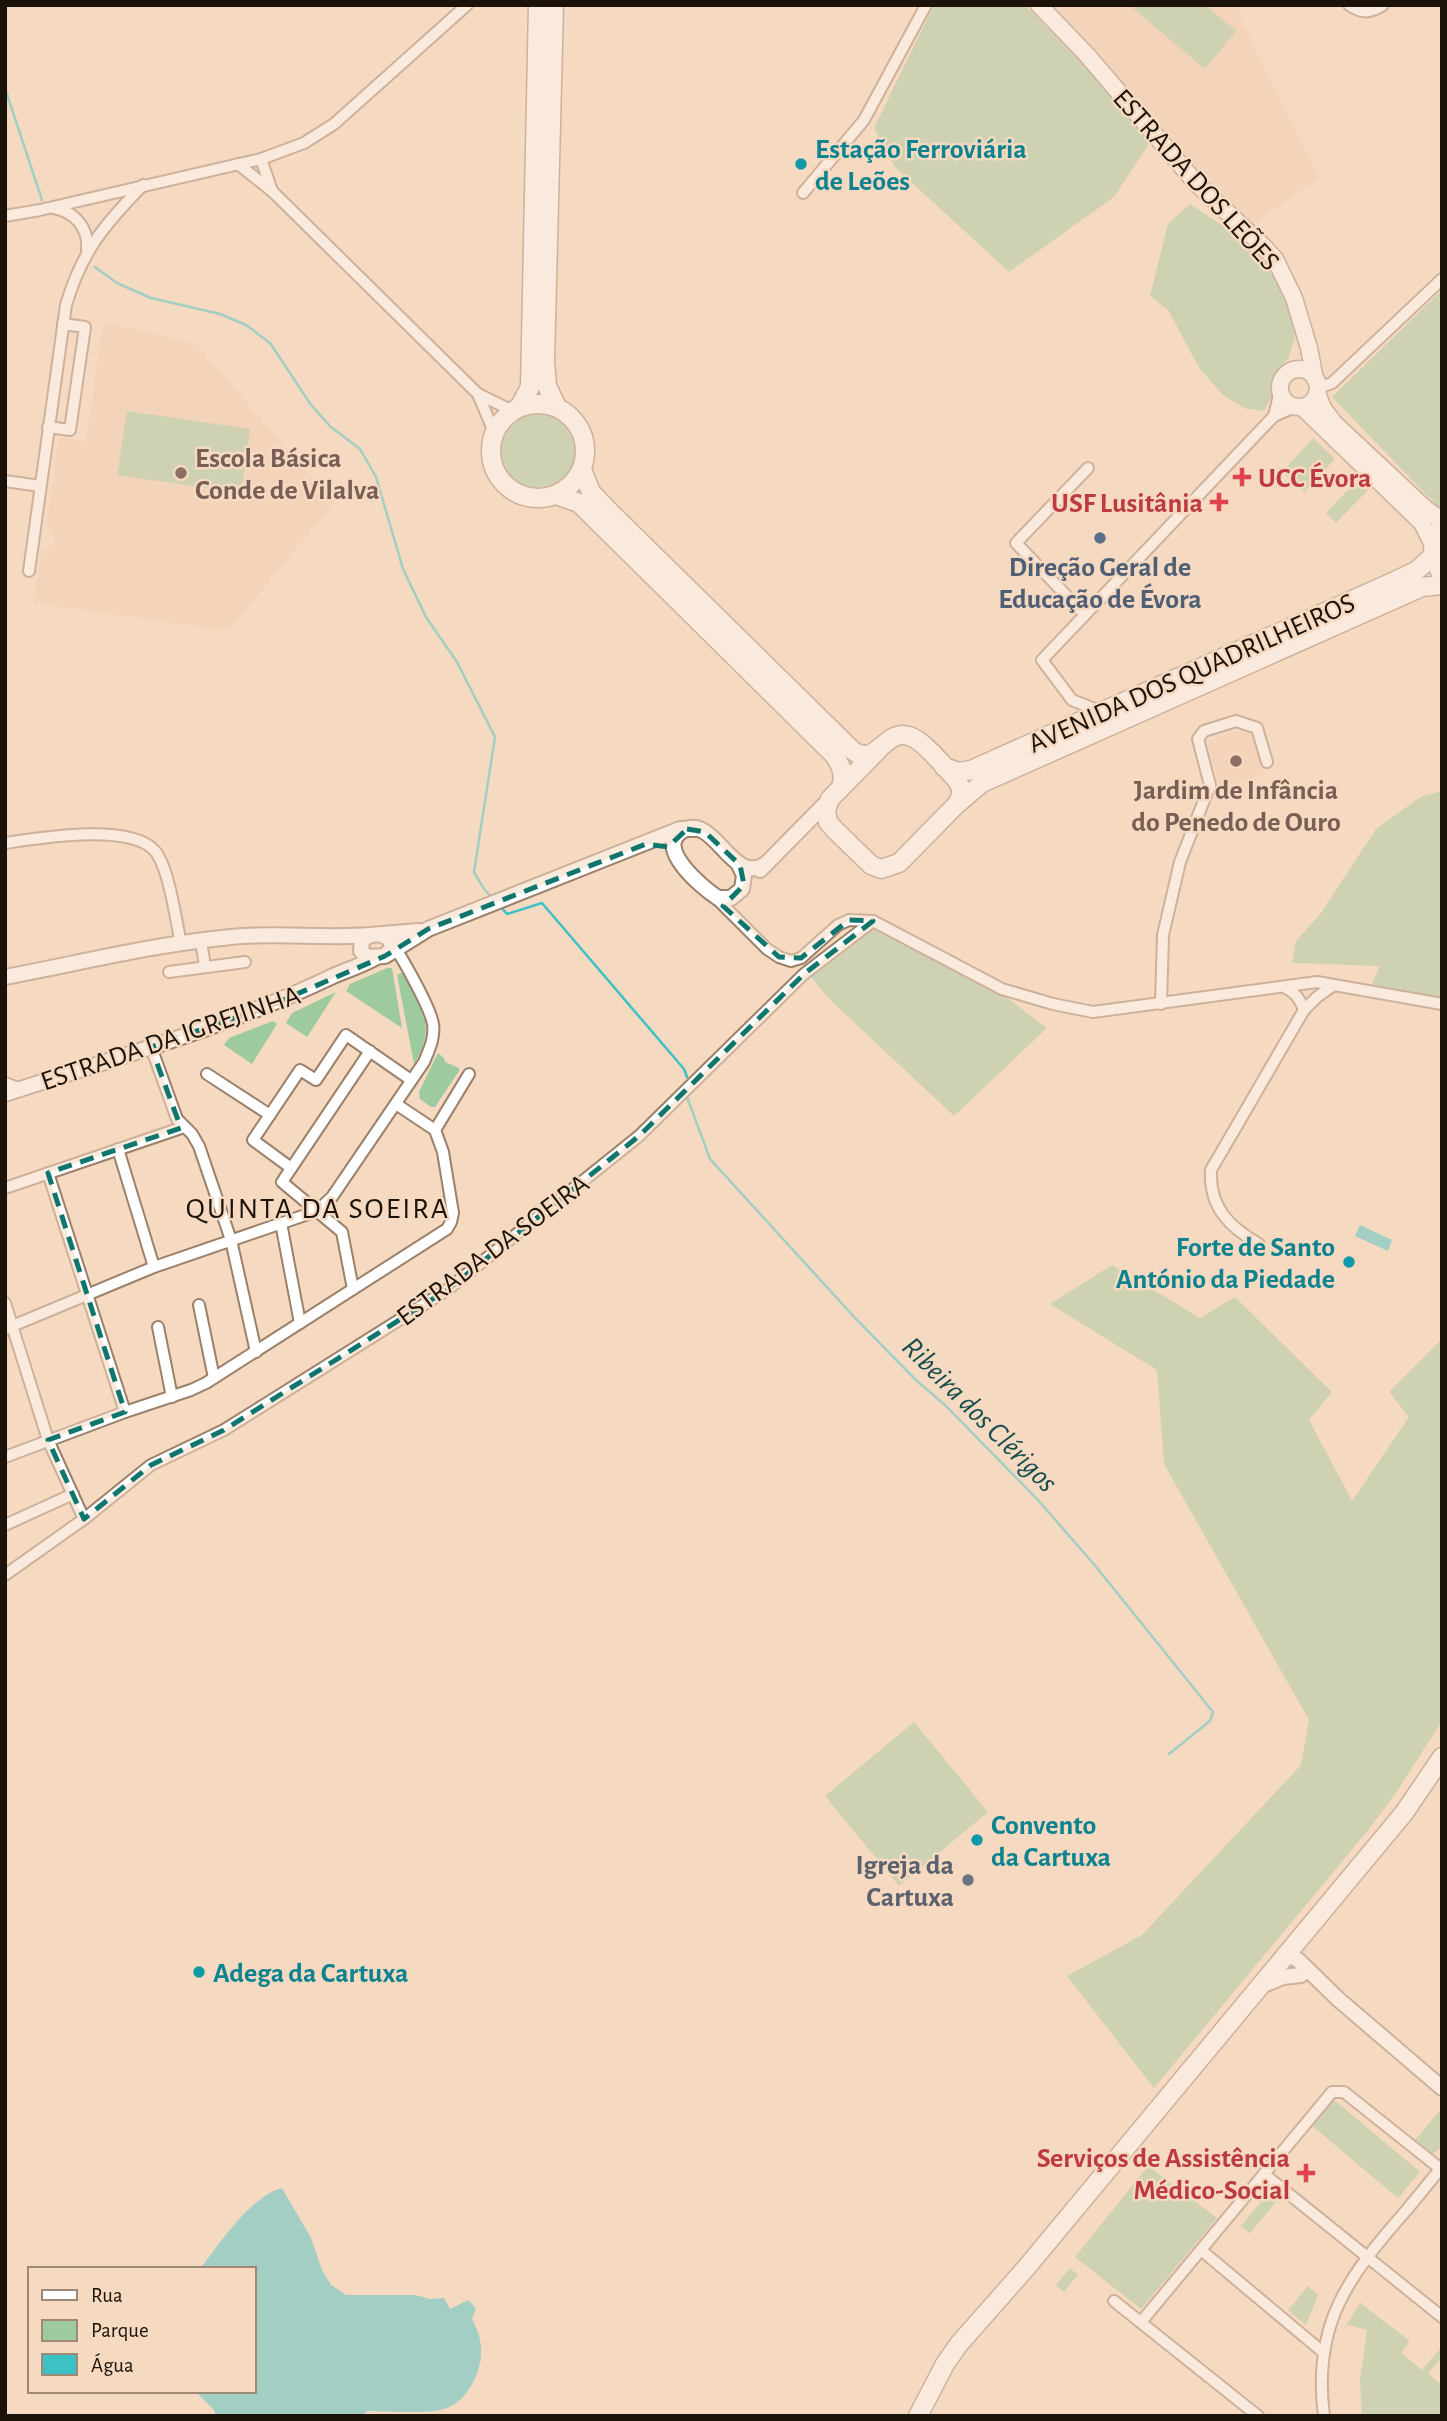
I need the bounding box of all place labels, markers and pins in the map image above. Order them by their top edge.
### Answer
place label: Estação Ferroviária de Leões [815,136,1027,196]
marker: Estação Ferroviária de Leões [793,156,809,172]
place label: Escola Básica Conde de Vilalva [195,445,379,505]
place label: UCC Évora [1258,462,1371,493]
marker: Escola Básica Conde de Vilalva [173,465,189,481]
marker: UCC Évora [1232,467,1252,487]
place label: USF Lusitânia [1051,490,1203,518]
marker: USF Lusitânia [1209,492,1229,512]
marker: Direção Geral de Educação de Évora [1092,530,1108,546]
place label: Direção Geral de Educação de Évora [998,554,1202,614]
marker: Jardim de Infância do Penedo de Ouro [1228,753,1244,769]
place label: Jardim de Infância do Penedo de Ouro [1131,777,1341,837]
place label: Forte de Santo António da Piedade [1116,1234,1335,1294]
marker: Forte de Santo António da Piedade [1341,1254,1357,1270]
place label: Convento da Cartuxa [991,1812,1111,1872]
marker: Convento da Cartuxa [969,1832,985,1848]
place label: Igreja da Cartuxa [855,1852,954,1912]
marker: Igreja da Cartuxa [960,1872,976,1888]
place label: Adega da Cartuxa [213,1960,408,1988]
marker: Adega da Cartuxa [191,1964,207,1980]
place label: Serviços de Assistência Médico-Social [1037,2145,1290,2205]
marker: Serviços de Assistência Médico-Social [1296,2163,1316,2183]

